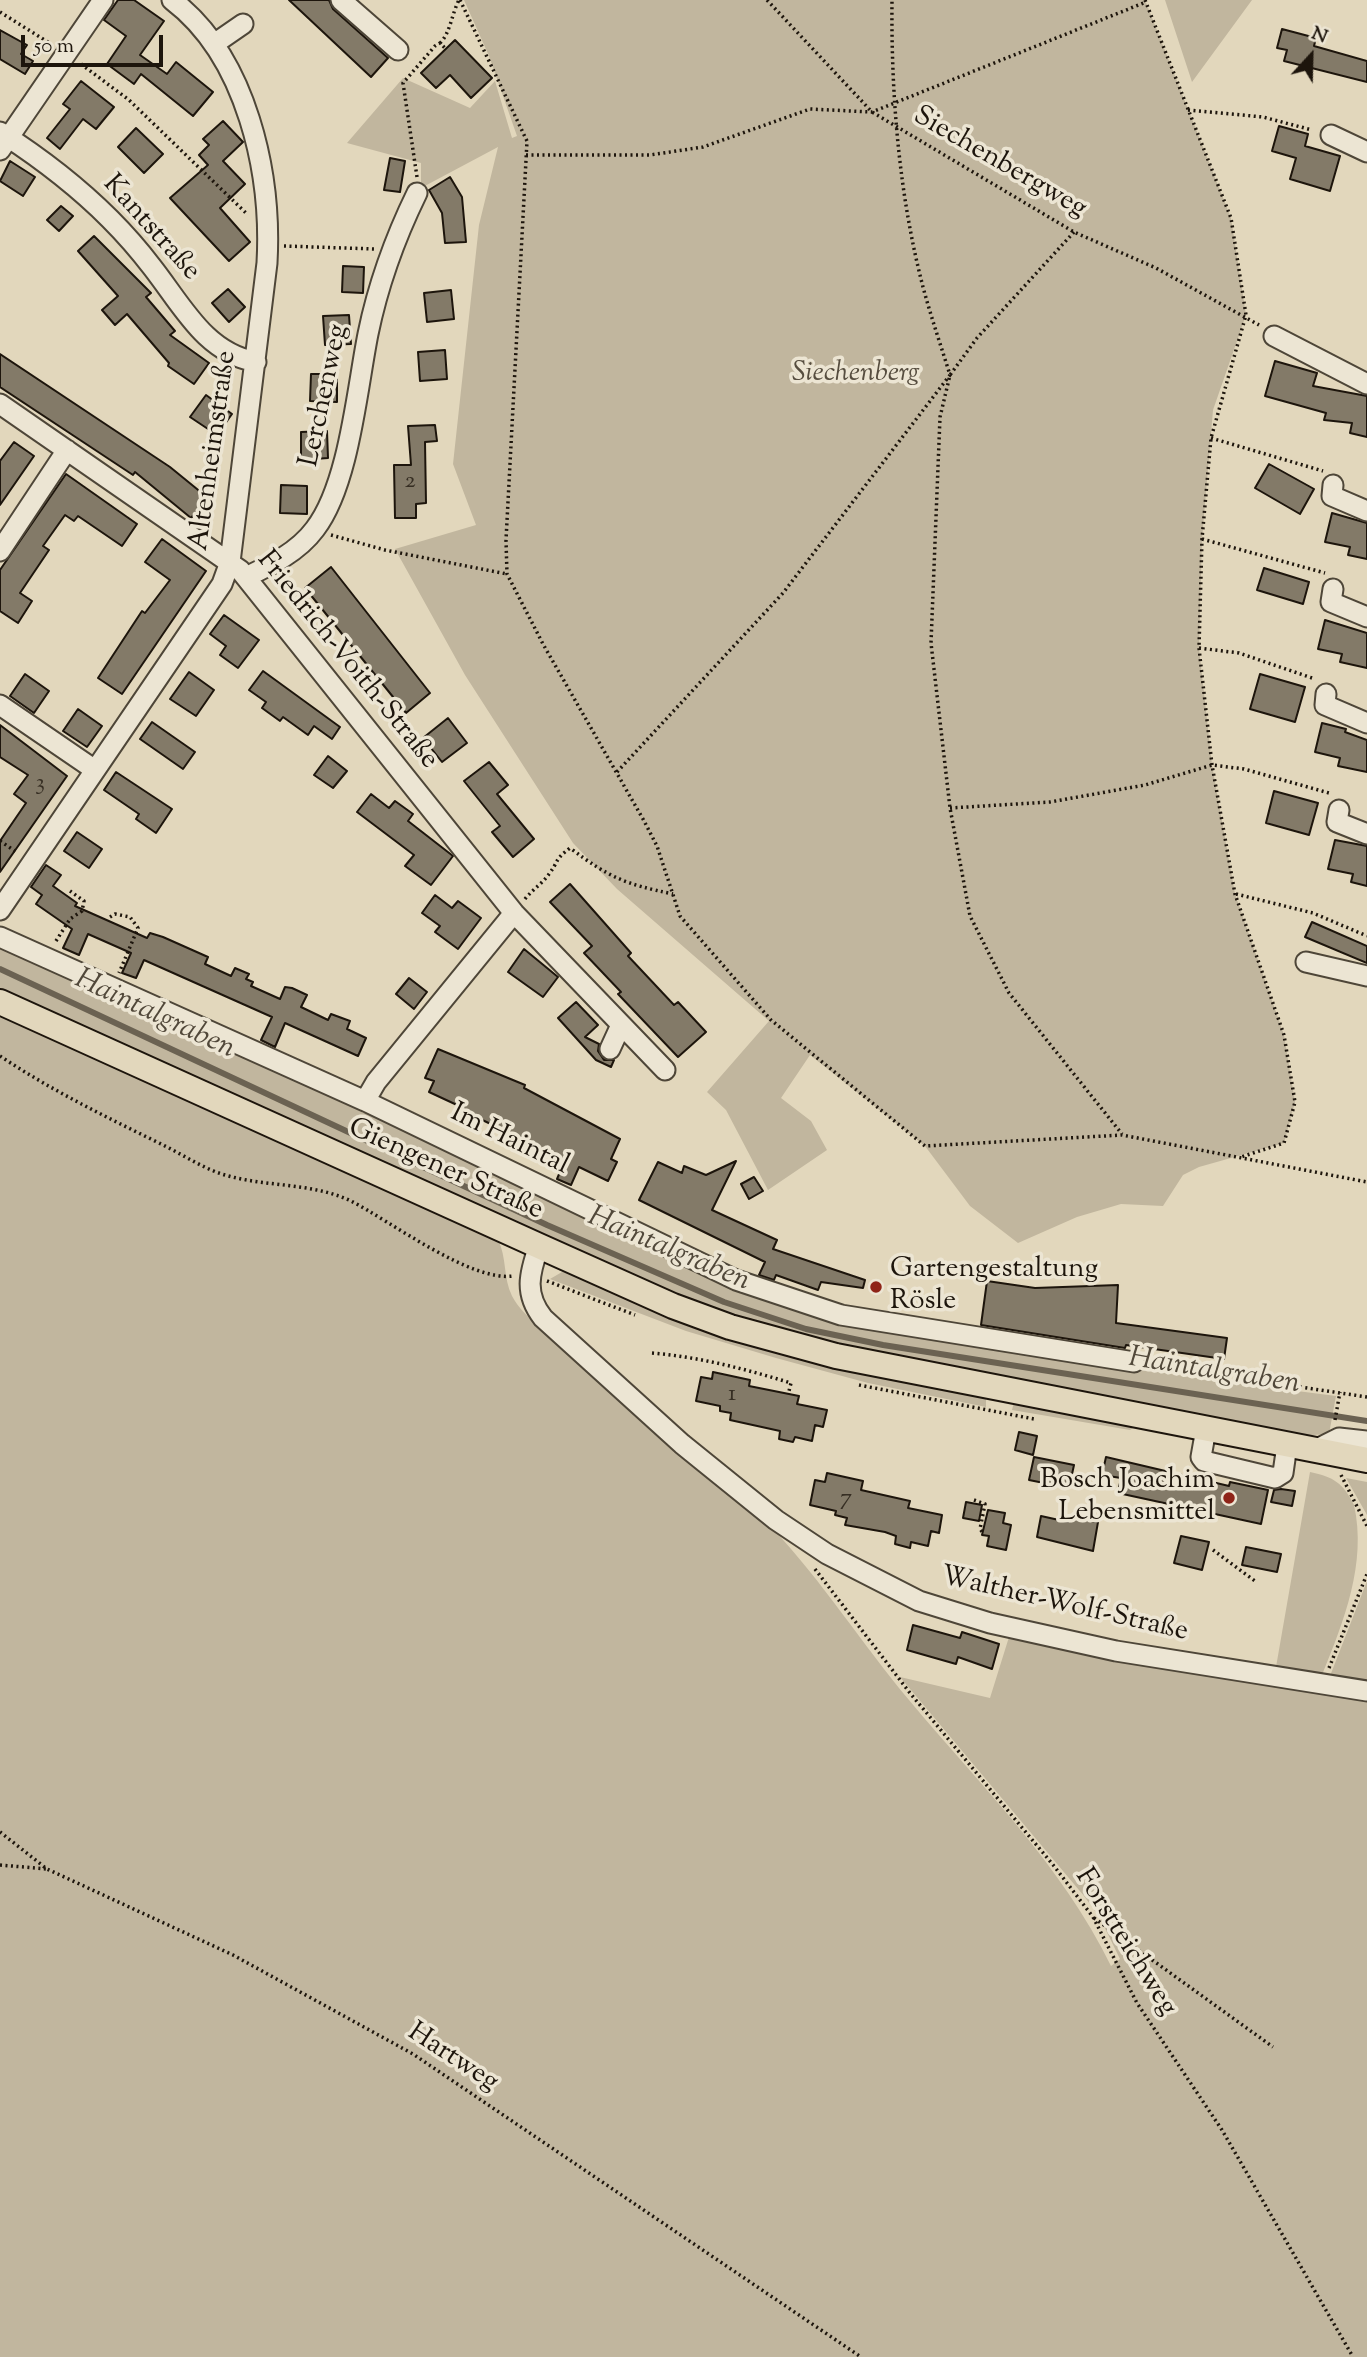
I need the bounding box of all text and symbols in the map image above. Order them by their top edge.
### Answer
scale bar [24,21,166,65]
north arrow [1276,21,1346,91]
text: N [1307,21,1331,51]
text: 50 m [34,32,74,62]
street label: Siechenbergweg [906,101,1092,227]
street label: Kantstraße [94,169,206,289]
street label: Lerchenweg [295,322,357,470]
street label: Altenheimstraße [184,349,246,553]
park label: Siechenberg [792,358,920,392]
house number: 2 [404,469,416,497]
street label: Friedrich-Voith-Straße [248,545,444,777]
house number: 3 [35,771,45,799]
water label: Haintalgraben [68,963,240,1069]
street label: Im Haintal [444,1098,574,1184]
street label: Giengener Straße [342,1113,548,1229]
water label: Haintalgraben [581,1201,755,1301]
place label: Gartengestaltung Rösle [890,1254,1098,1320]
marker: Gartengestaltung Rösle [868,1279,884,1295]
water label: Haintalgraben [1126,1342,1302,1404]
house number: 1 [728,1382,736,1410]
place label: Bosch Joachim Lebensmittel [1040,1465,1215,1531]
house number: 7 [840,1486,852,1514]
marker: Bosch Joachim Lebensmittel [1221,1490,1237,1506]
street label: Walther-Wolf-Straße [937,1561,1191,1651]
street label: Forstteichweg [1065,1863,1183,2023]
street label: Hartweg [400,2017,504,2101]

